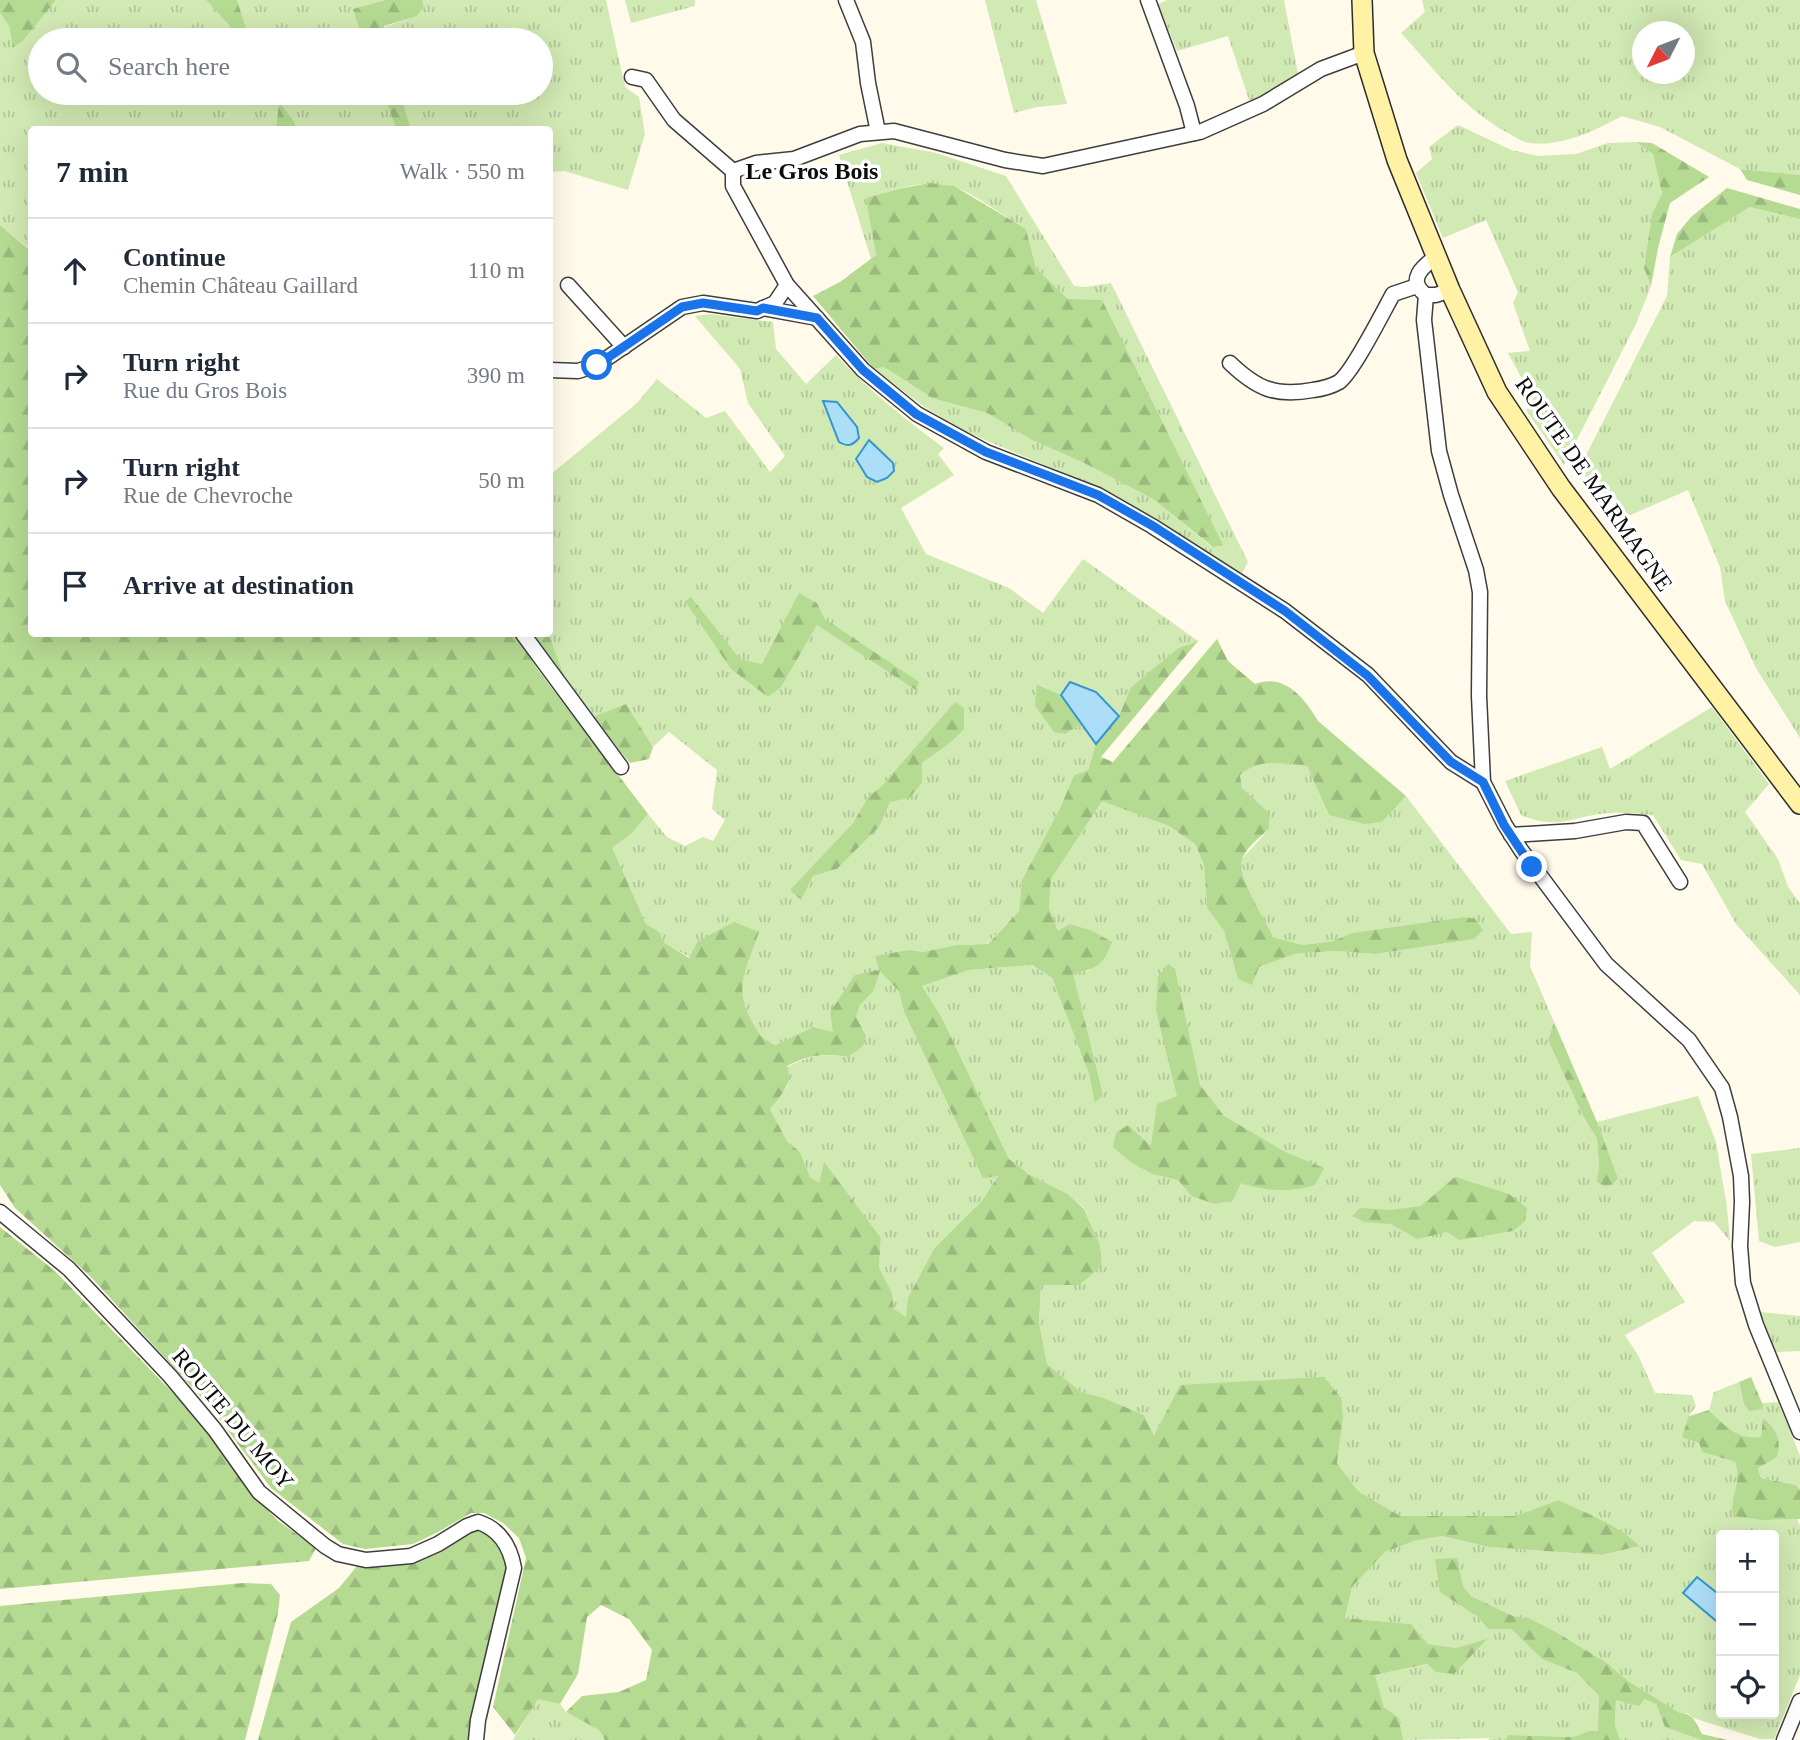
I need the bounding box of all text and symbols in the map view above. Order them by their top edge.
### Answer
north arrow [1632,21,1695,84]
search box [28,28,553,105]
icon: search [52,48,90,86]
text: Search here [108,52,230,81]
text: 7 min [56,155,129,188]
district label: Le Gros Bois [746,158,878,184]
text: Walk · 550 m [400,159,525,184]
text: Continue [123,243,226,272]
icon: ahead [56,252,94,290]
text: 110 m [468,258,525,283]
text: Chemin Château Gaillard [123,273,358,298]
text: Turn right [123,348,240,377]
route start [581,349,612,380]
icon: right [56,357,94,395]
text: 390 m [467,363,525,388]
street label: ROUTE DE MARMAGNE [1510,372,1678,596]
text: Rue du Gros Bois [123,378,287,403]
text: Turn right [123,453,240,482]
icon: right [56,462,94,500]
text: 50 m [478,468,525,493]
text: Rue de Chevroche [123,483,293,508]
icon: arrive [56,567,94,605]
text: Arrive at destination [123,571,354,600]
route end [1516,851,1547,882]
street label: ROUTE DU MOY [167,1344,299,1494]
map controls [1716,1530,1779,1719]
button: + [1716,1530,1779,1593]
button: − [1716,1593,1779,1656]
button: locate [1716,1656,1779,1719]

